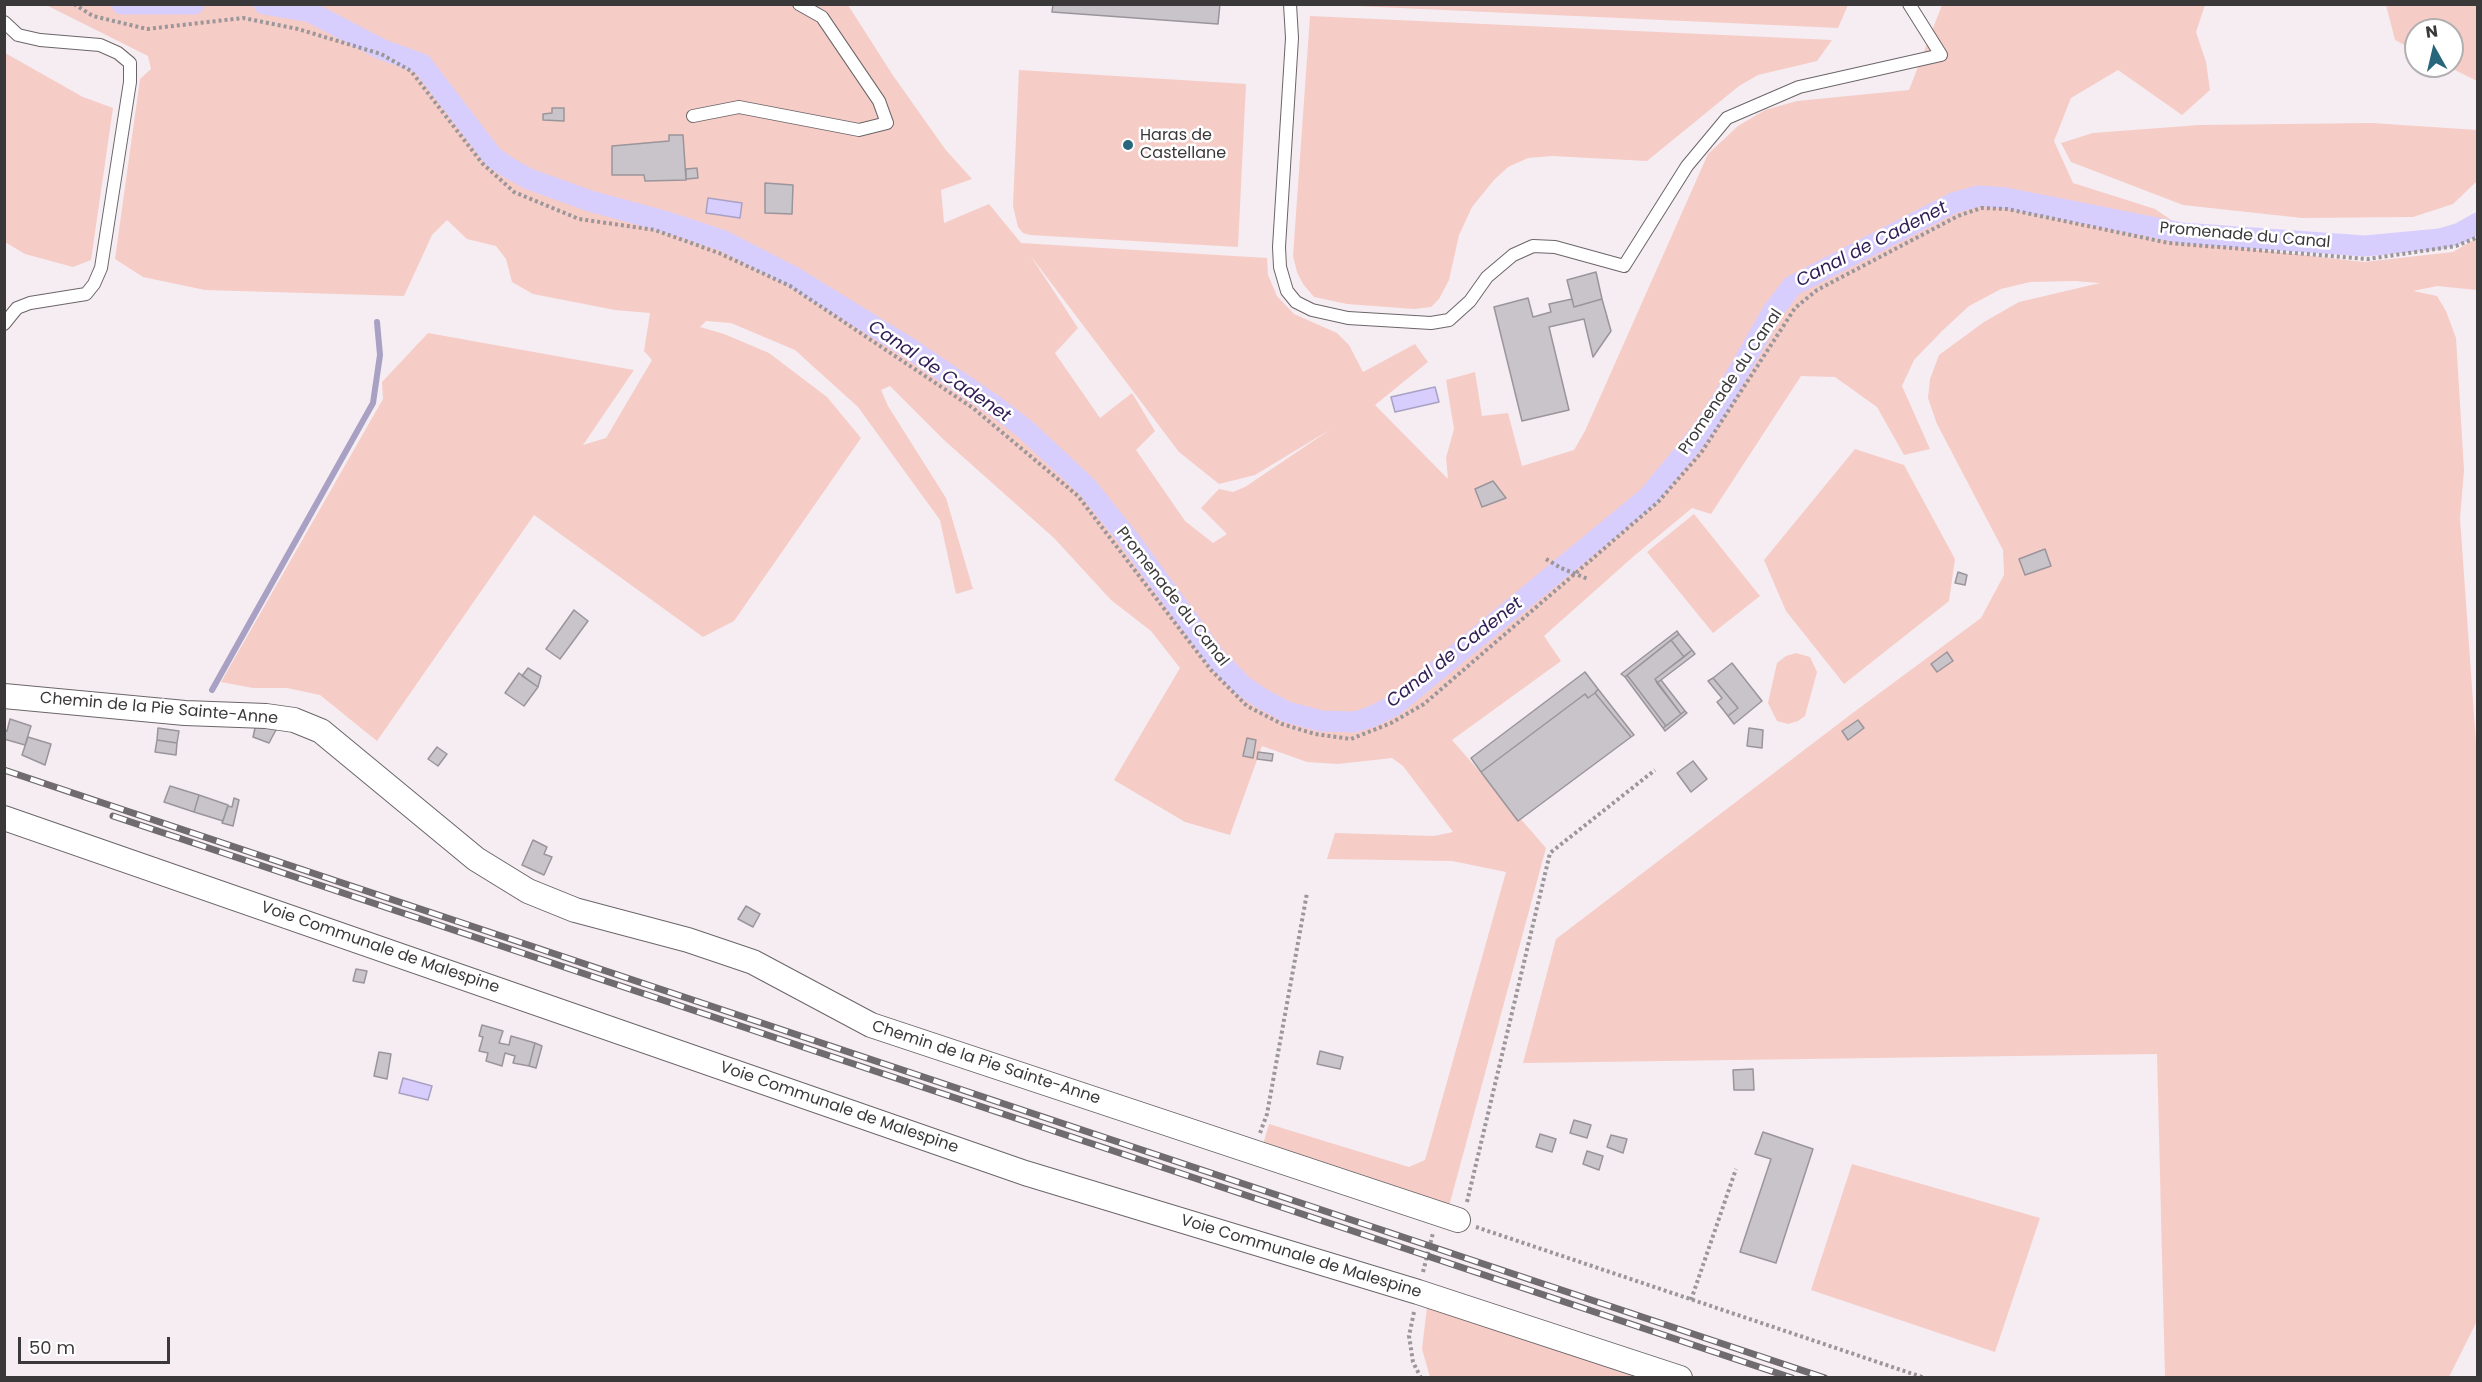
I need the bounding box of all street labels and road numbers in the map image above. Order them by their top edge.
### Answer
street label: Promenade du Canal [2159,219,2331,253]
street label: Promenade du Canal [1675,306,1787,458]
street label: Promenade du Canal [1112,524,1232,670]
street label: Chemin de la Pie Sainte-Anne [39,689,279,729]
street label: Voie Communale de Malespine [258,898,502,998]
street label: Chemin de la Pie Sainte-Anne [869,1017,1103,1109]
street label: Voie Communale de Malespine [717,1058,961,1158]
street label: Voie Communale de Malespine [1178,1211,1424,1303]

